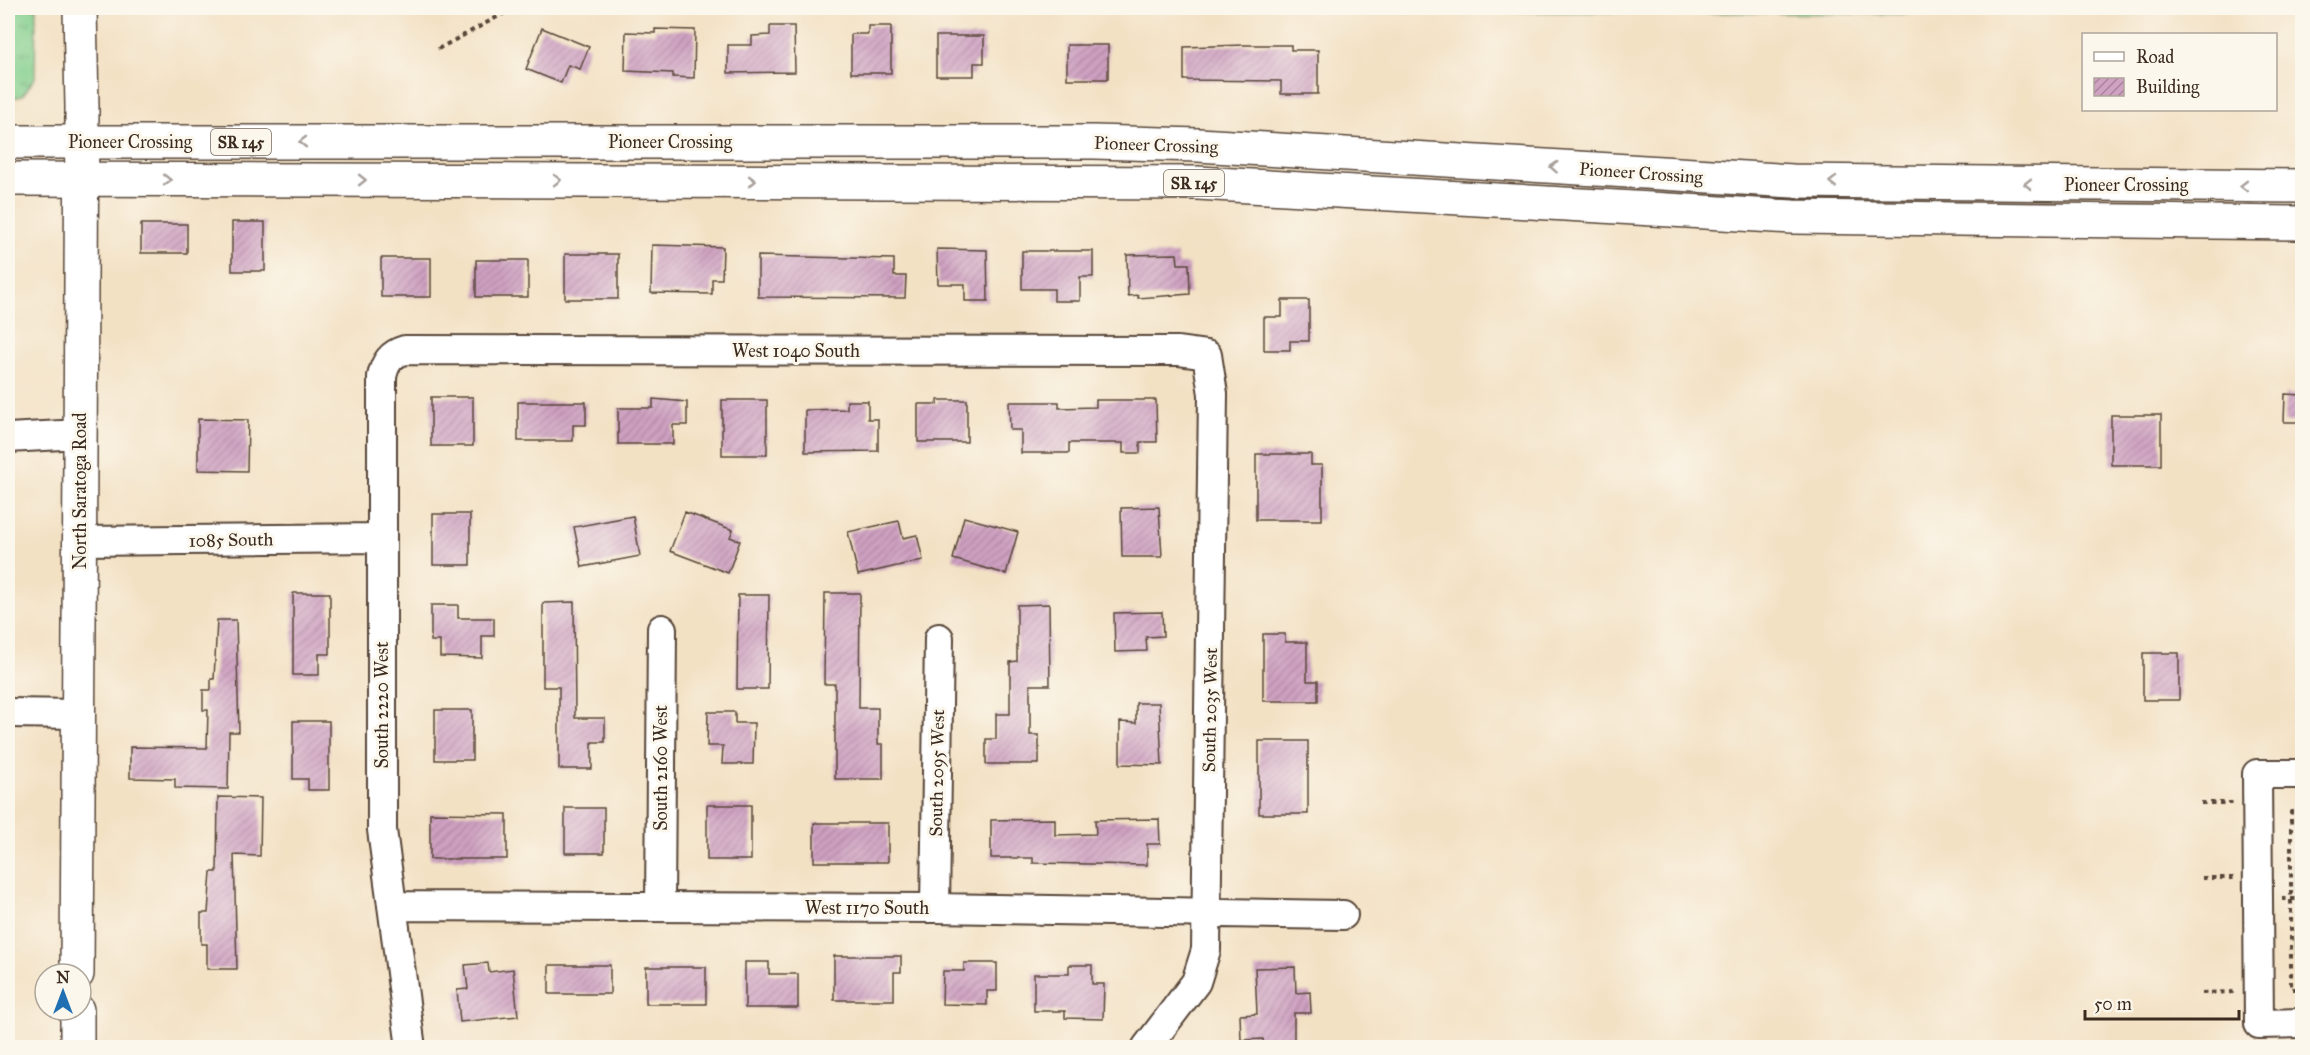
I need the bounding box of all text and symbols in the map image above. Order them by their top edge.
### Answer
legend [2082,33,2277,111]
text: Road [2136,46,2174,68]
text: Building [2136,76,2200,99]
road number: SR 145 [211,129,271,155]
street label: Pioneer Crossing [68,131,193,154]
street label: Pioneer Crossing [608,131,733,154]
street label: Pioneer Crossing [1094,132,1219,159]
one-way arrow [298,136,307,148]
street label: Pioneer Crossing [1578,158,1704,189]
one-way arrow [1550,161,1559,174]
road number: SR 145 [1164,170,1224,196]
one-way arrow [163,174,172,186]
one-way arrow [358,174,367,186]
one-way arrow [553,174,562,186]
street label: Pioneer Crossing [2064,174,2189,197]
one-way arrow [748,175,757,187]
one-way arrow [1829,176,1838,188]
one-way arrow [2024,178,2033,190]
one-way arrow [2240,180,2249,192]
street label: West 1040 South [732,340,860,362]
street label: North Saratoga Road [69,412,92,570]
street label: 1085 South [188,528,274,552]
street label: South 2220 West [371,641,393,769]
street label: South 2035 West [1198,647,1222,773]
street label: South 2160 West [650,705,672,831]
street label: South 2095 West [925,708,949,837]
street label: West 1170 South [805,897,929,919]
north arrow [33,962,93,1022]
text: N [56,968,70,987]
scale bar [2085,983,2240,1021]
text: 50 m [2094,993,2132,1015]

